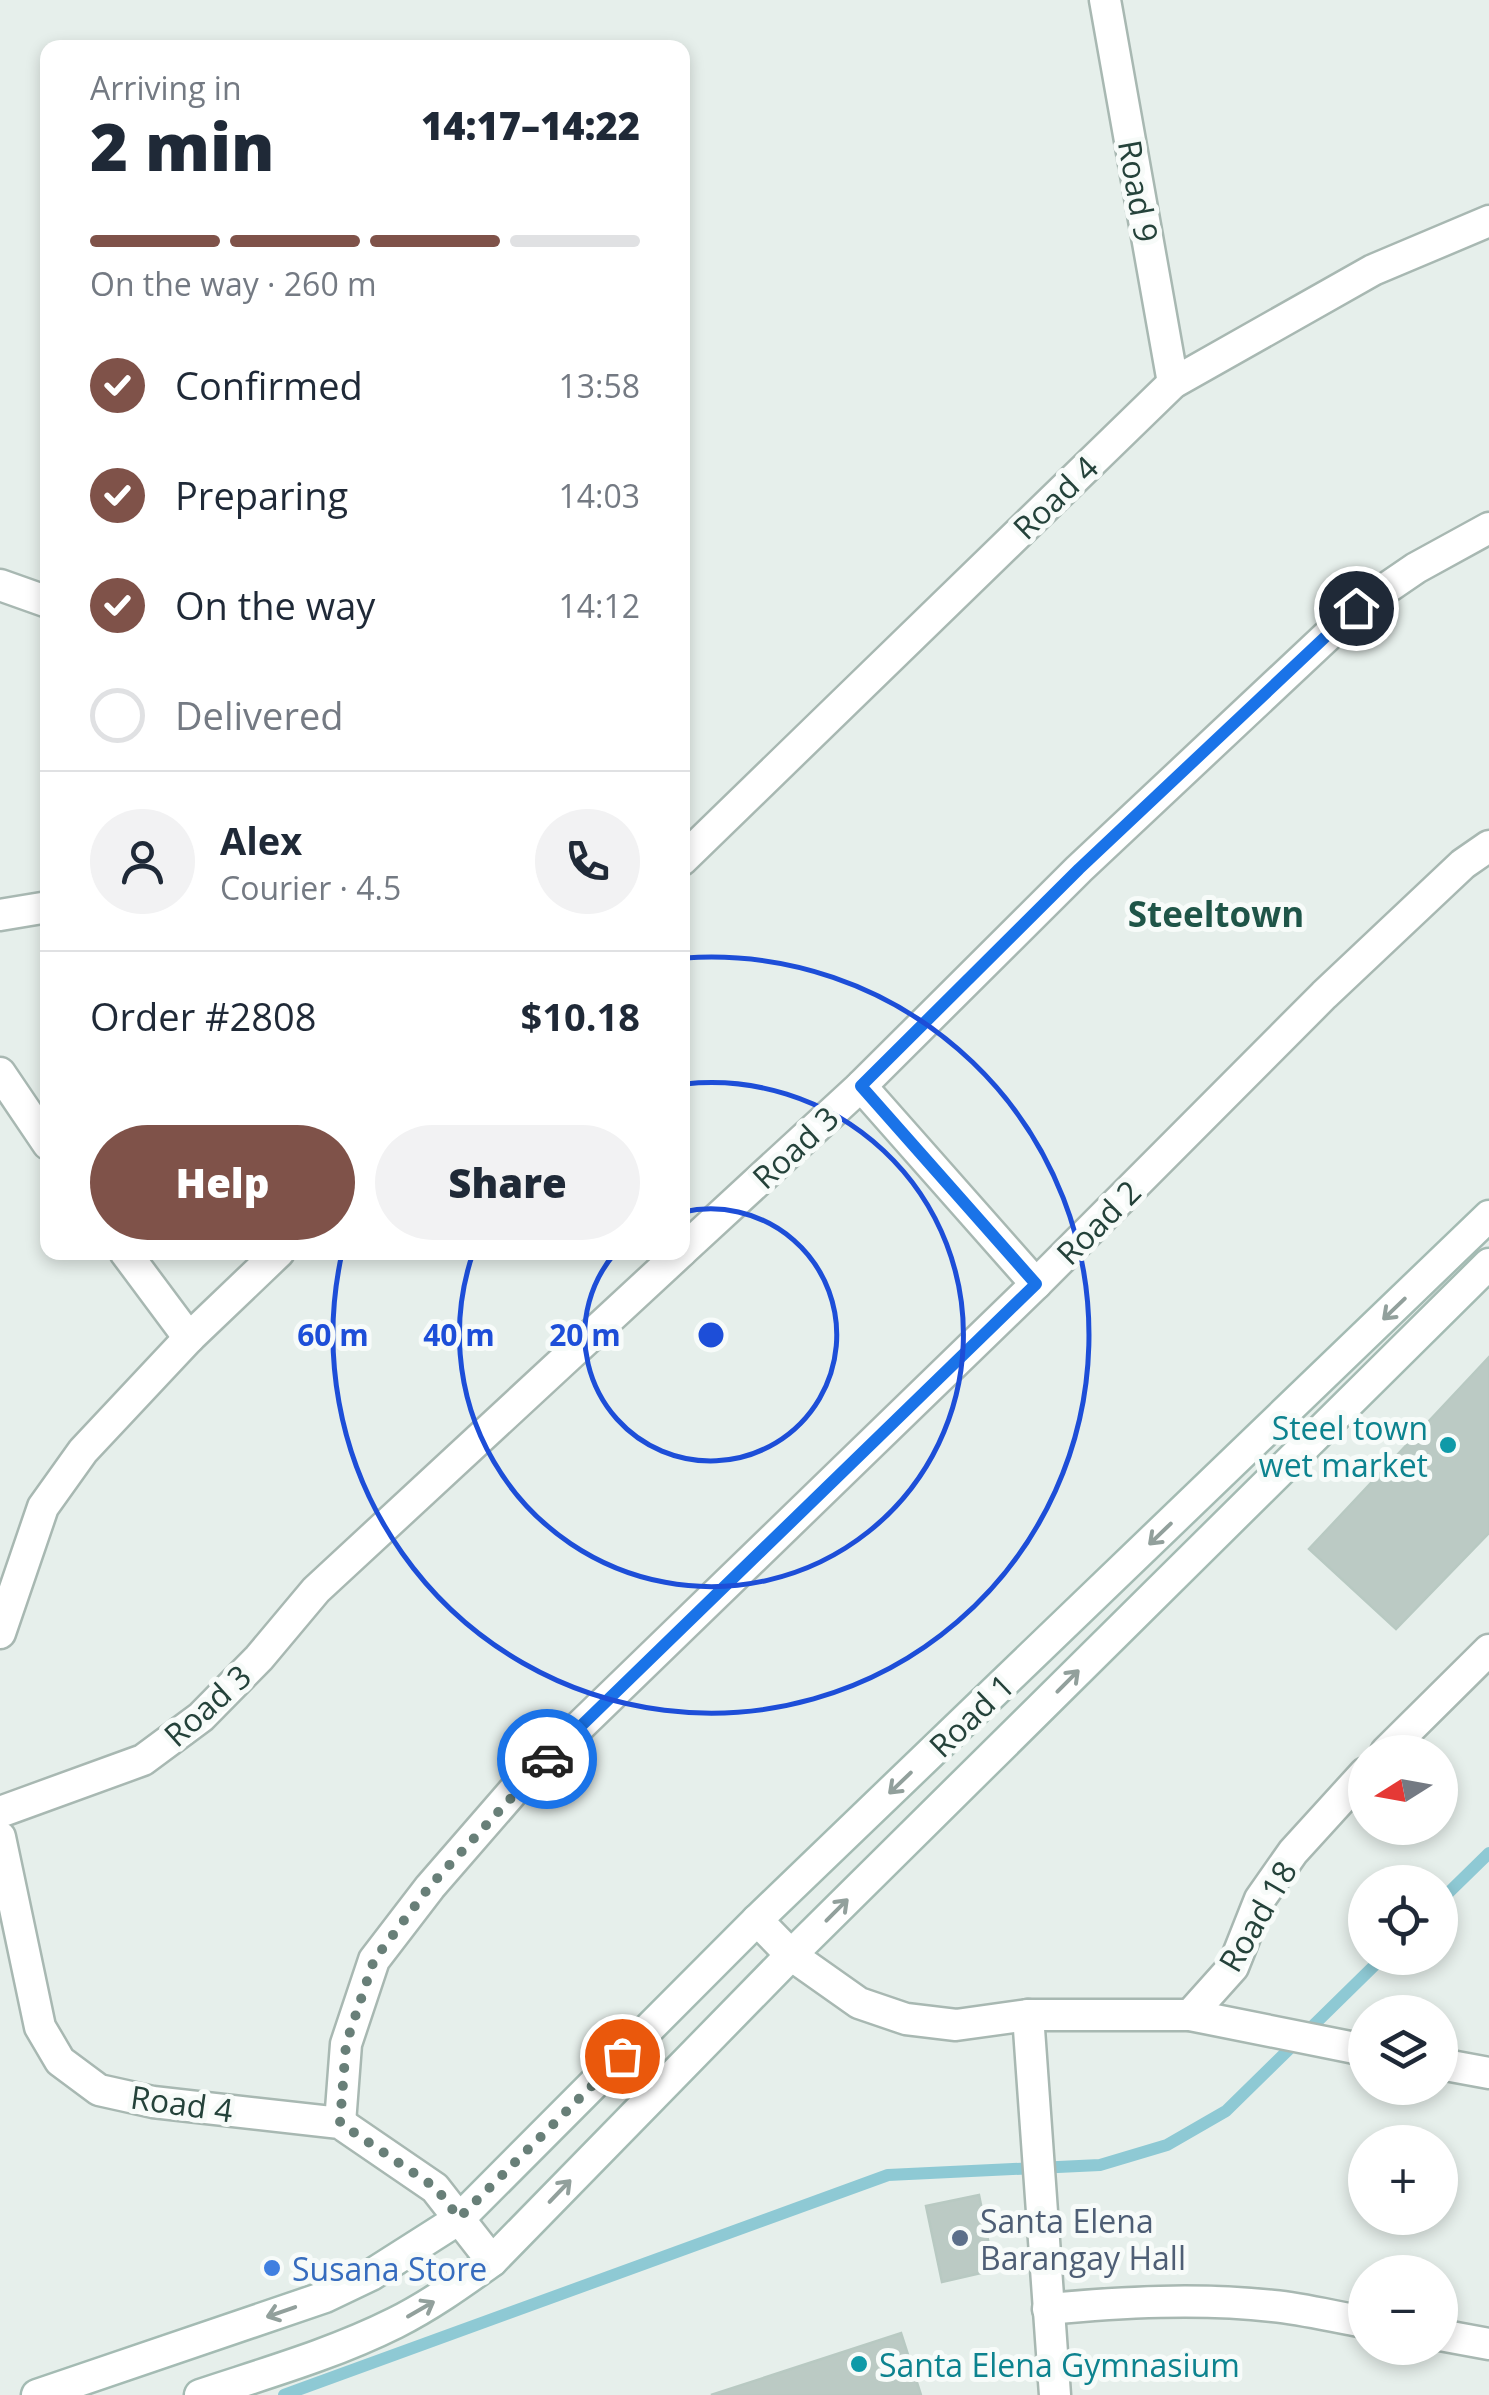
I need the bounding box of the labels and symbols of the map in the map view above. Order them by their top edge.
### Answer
street label: Road 9 [1109,137,1169,245]
street label: Road 4 [1003,446,1107,548]
pin [1314,566,1399,651]
district label: Steeltown [1128,890,1304,937]
street label: Road 3 [743,1096,847,1198]
street label: Road 2 [1046,1170,1150,1274]
one-way arrow [1382,1297,1407,1320]
text: 60 m [297,1314,369,1355]
text: 40 m [423,1314,495,1355]
text: 20 m [549,1314,621,1355]
centre of rings [693,1317,729,1353]
place label: Steel town wet market [1259,1406,1428,1486]
marker: Steel town wet market [1437,1434,1459,1456]
one-way arrow [1148,1522,1172,1546]
street label: Road 3 [154,1655,260,1755]
street label: Road 1 [919,1664,1023,1766]
one-way arrow [1055,1669,1079,1693]
courier [497,1709,597,1809]
north arrow [1348,1735,1458,1845]
one-way arrow [888,1771,912,1795]
street label: Road 18 [1208,1853,1306,1979]
one-way arrow [824,1898,848,1922]
pin [580,2014,665,2099]
street label: Road 4 [128,2075,236,2131]
one-way arrow [547,2180,571,2204]
place label: Santa Elena Barangay Hall [980,2199,1186,2279]
marker: Santa Elena Barangay Hall [949,2227,971,2249]
place label: Susana Store [292,2247,487,2290]
marker: Susana Store [261,2257,283,2279]
one-way arrow [406,2298,435,2318]
one-way arrow [266,2304,297,2322]
place label: Santa Elena Gymnasium [879,2343,1240,2386]
marker: Santa Elena Gymnasium [848,2353,870,2375]

